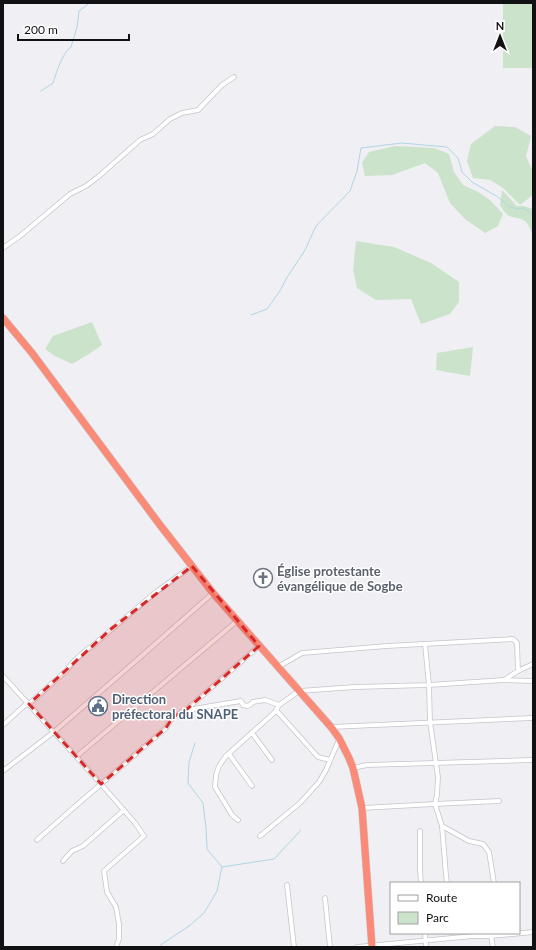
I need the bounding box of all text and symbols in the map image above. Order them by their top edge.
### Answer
scale bar [18,16,129,42]
north arrow [480,16,520,56]
text: N [496,19,504,32]
text: 200 m [24,22,58,37]
place label: Église protestante évangélique de Sogbe [277,563,403,594]
church icon: Église protestante évangélique de Sogbe [252,567,274,589]
place label: Direction préfectoral du SNAPE [112,691,238,722]
public building icon: Direction préfectoral du SNAPE [87,695,109,717]
legend [390,882,520,934]
text: Route [426,890,457,905]
text: Parc [426,910,449,925]

